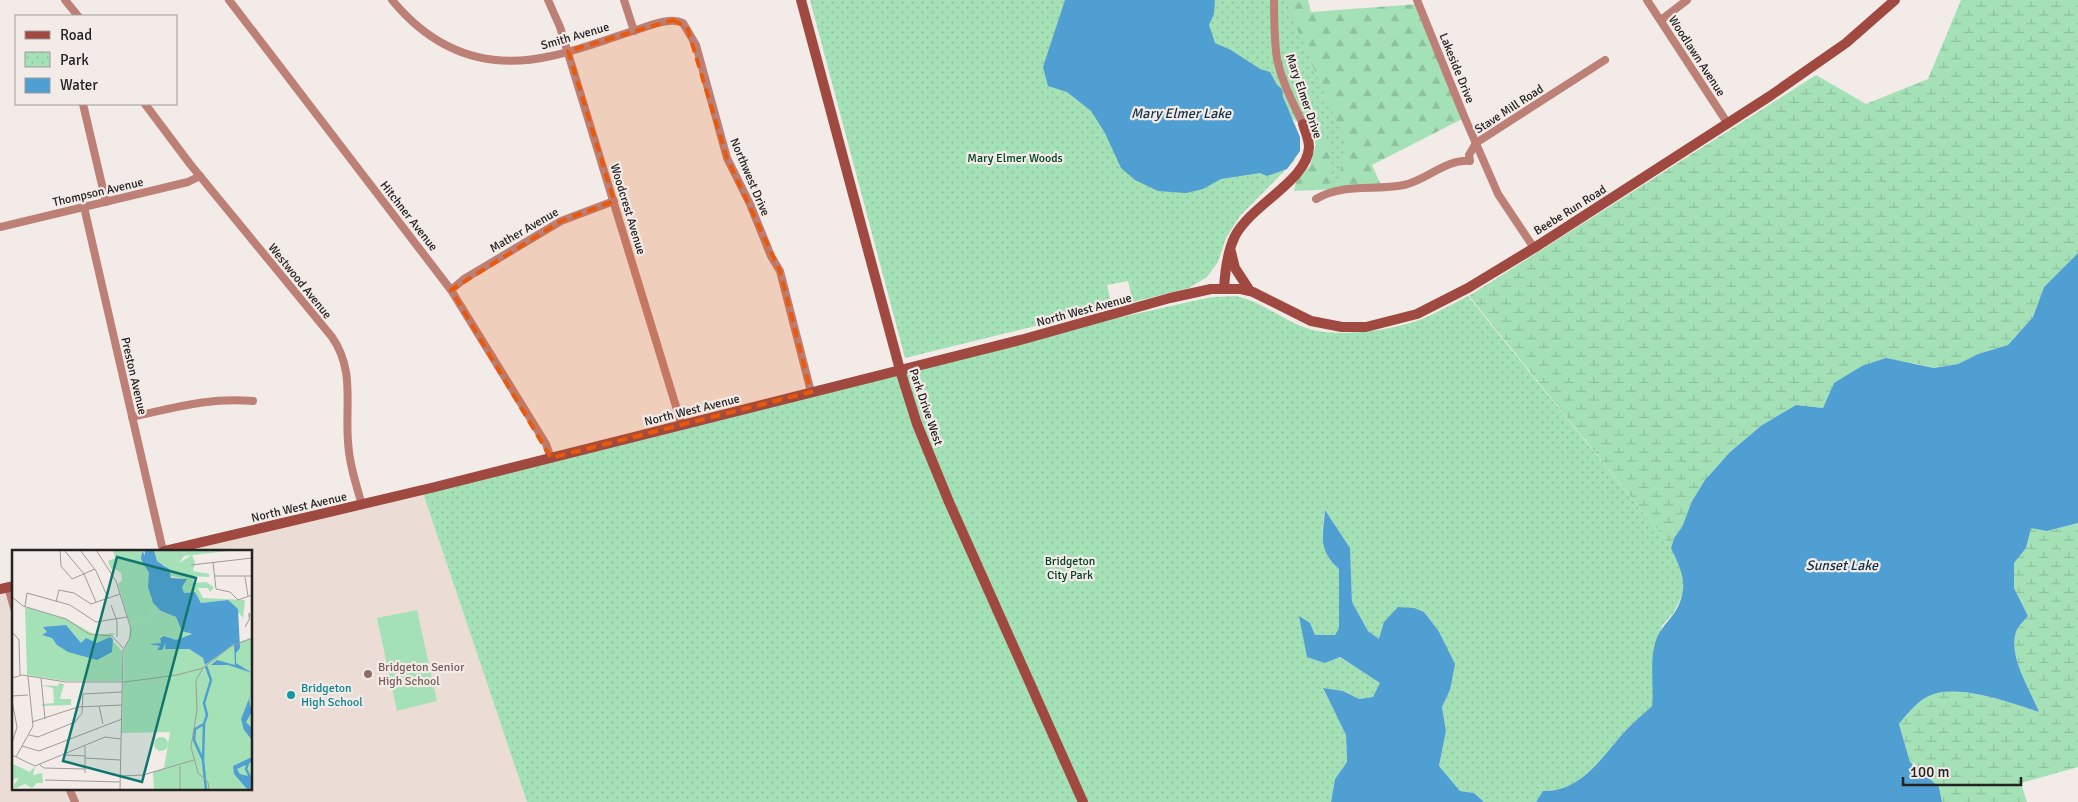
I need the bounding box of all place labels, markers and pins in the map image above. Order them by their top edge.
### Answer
place label: Bridgeton Senior High School [378,660,465,689]
marker: Bridgeton Senior High School [362,668,374,680]
place label: Bridgeton High School [301,681,363,710]
marker: Bridgeton High School [285,689,297,701]

